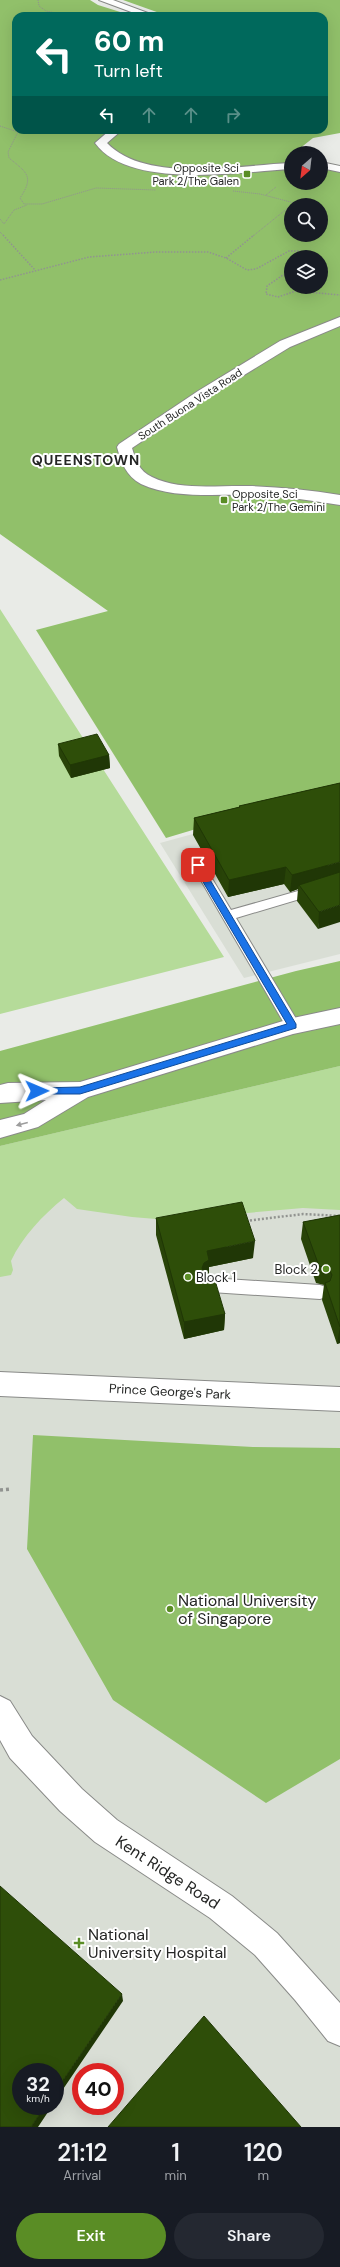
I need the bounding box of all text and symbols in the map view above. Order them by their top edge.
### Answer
text: 60 m [94,23,164,60]
icon: left [28,28,80,80]
text: Turn left [94,59,163,83]
icon: left [96,104,118,126]
icon: ahead [138,104,160,126]
icon: ahead [180,104,202,126]
icon: right [222,104,244,126]
north arrow [284,146,328,190]
map controls [284,146,328,294]
place label: Opposite Sci Park 2/The Galen [152,161,239,188]
marker: Opposite Sci Park 2/The Galen [242,169,252,179]
button: search [284,198,328,242]
button: layers [284,250,328,294]
street label: South Buona Vista Road [135,365,245,443]
district label: QUEENSTOWN [32,451,140,469]
place label: Opposite Sci Park 2/The Gemini [232,487,325,514]
marker: Opposite Sci Park 2/The Gemini [219,495,229,505]
pin [181,848,215,882]
icon: arrive [187,854,209,876]
position arrow [16,1070,58,1112]
one-way arrow [16,1121,28,1127]
place label: Block 2 [275,1261,318,1278]
marker: Block 2 [321,1264,331,1274]
place label: Block 1 [196,1269,236,1286]
marker: Block 1 [183,1272,193,1282]
street label: Prince George's Park [108,1380,232,1403]
place label: National University of Singapore [178,1590,317,1629]
marker: National University of Singapore [165,1604,175,1614]
street label: Kent Ridge Road [112,1831,224,1914]
place label: National University Hospital [88,1924,227,1963]
marker: National University Hospital [73,1937,85,1949]
speed limit sign: 40 [72,2063,124,2115]
text: 32 [26,2071,50,2097]
text: km/h [26,2092,50,2105]
text: 21:12 [57,2137,107,2168]
text: 1 [171,2137,180,2168]
text: 120 [244,2137,283,2168]
text: Arrival [63,2167,101,2184]
text: min [165,2167,187,2184]
text: m [258,2167,269,2184]
button: Exit [16,2213,166,2259]
button: Share [174,2213,324,2259]

